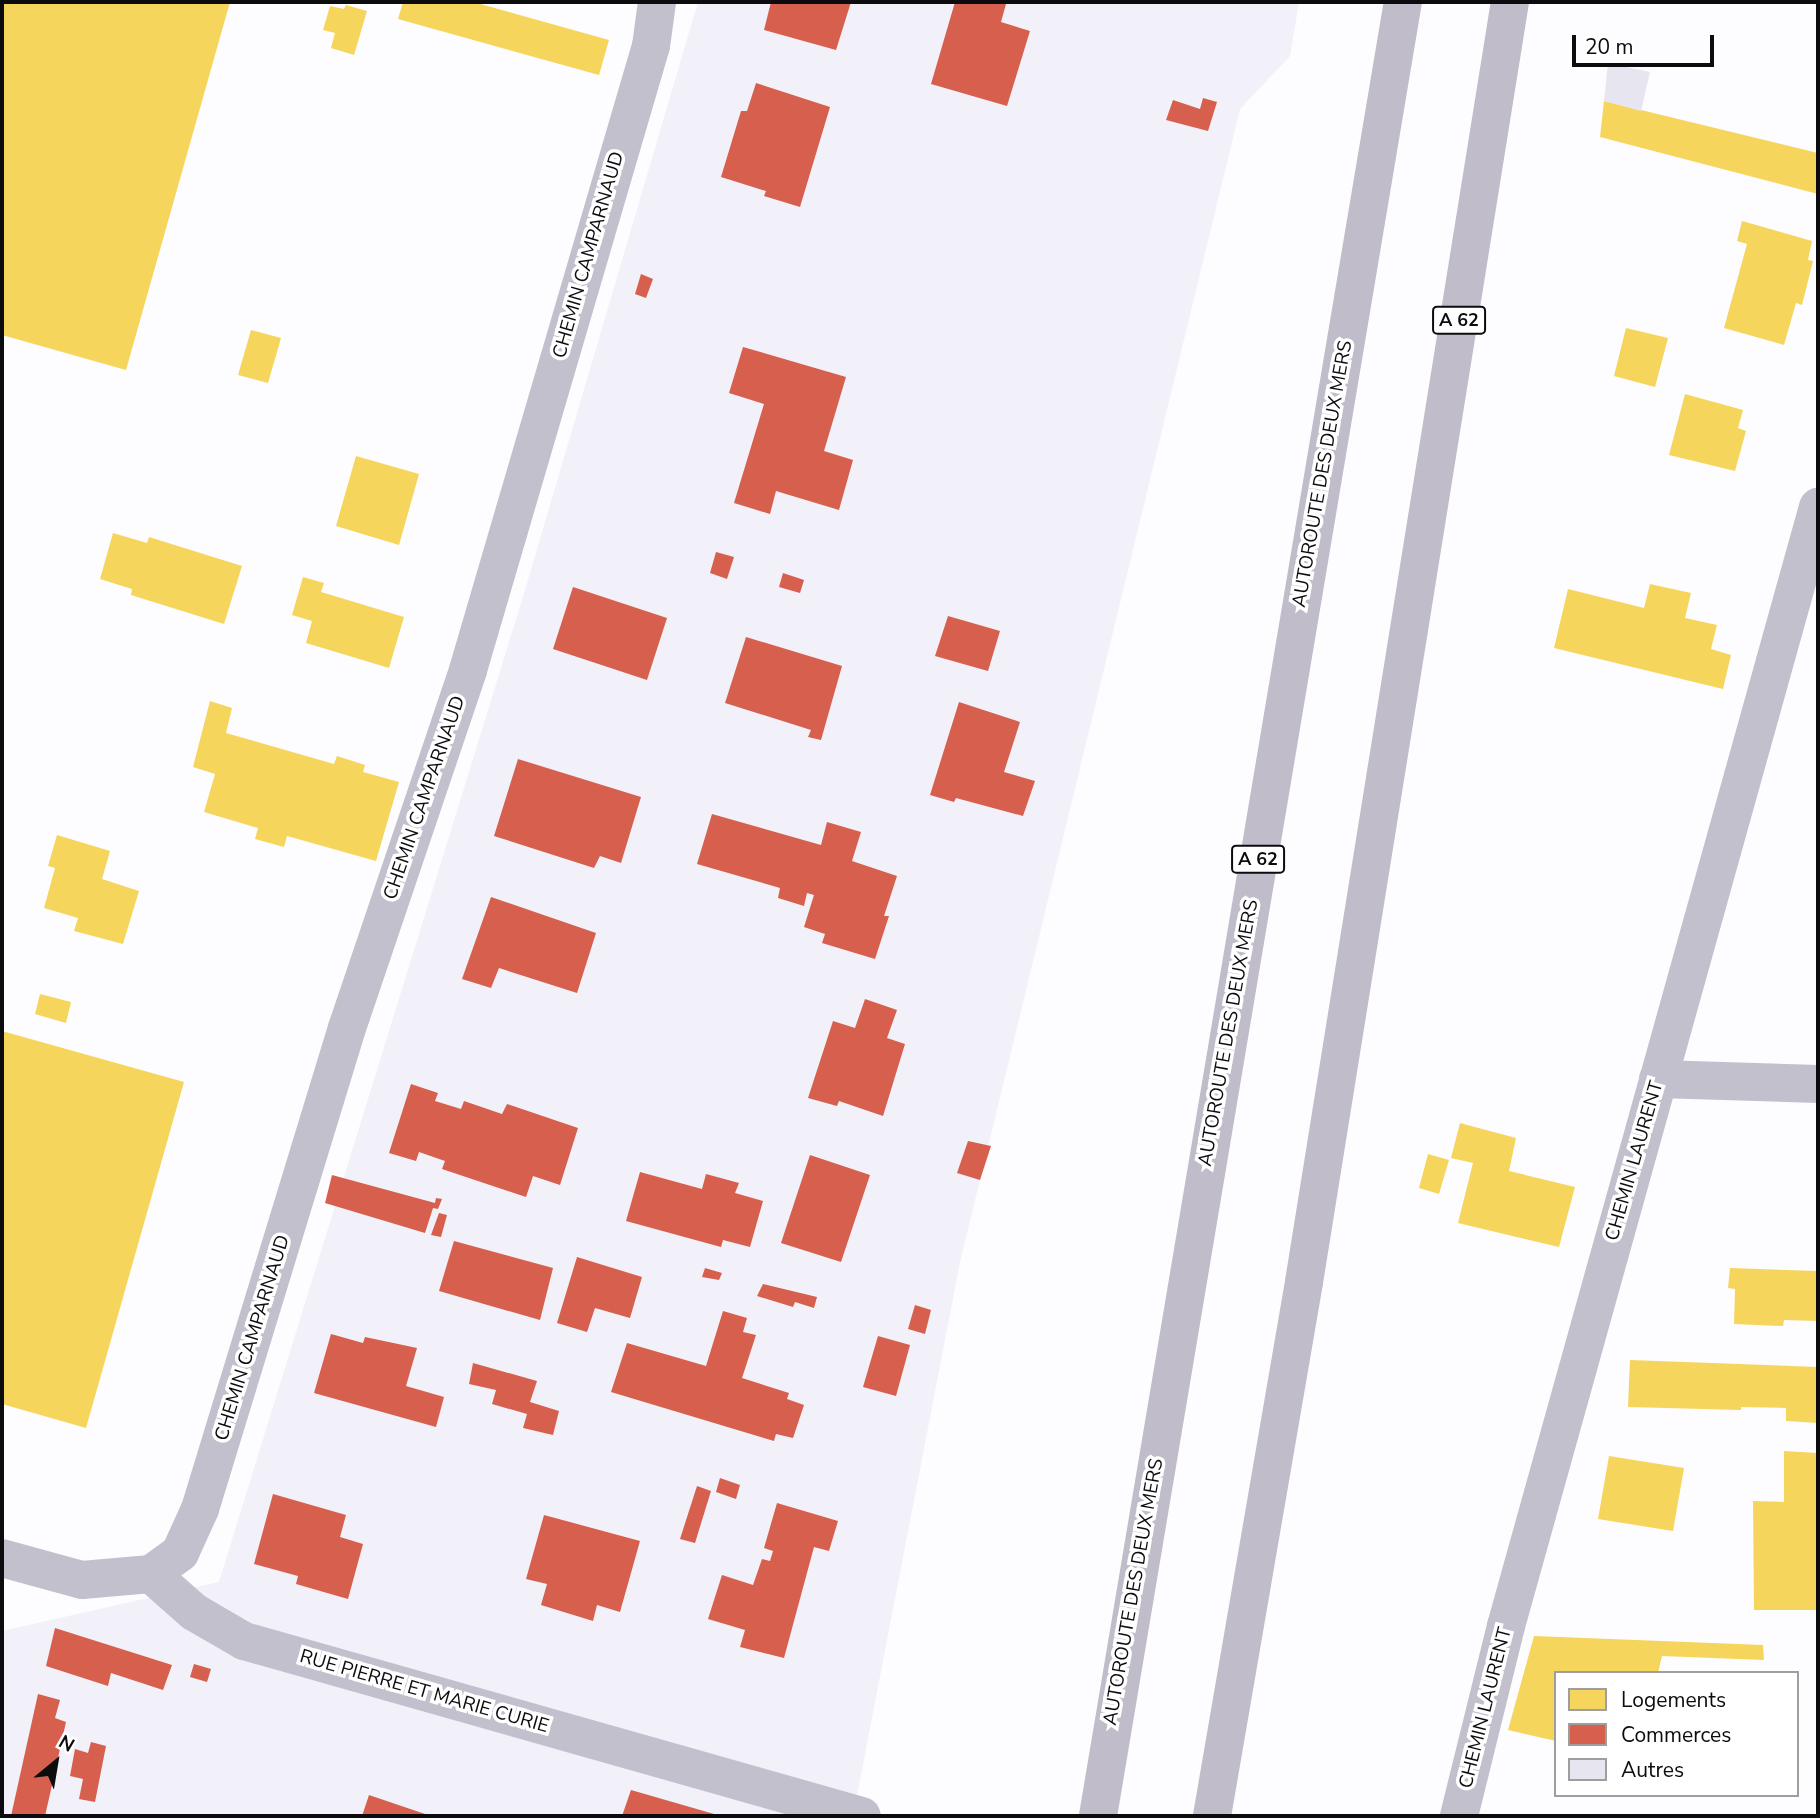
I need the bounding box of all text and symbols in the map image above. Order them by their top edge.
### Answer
scale bar [1575,21,1717,65]
text: 20 m [1585,33,1634,61]
street label: CHEMIN CAMPARNAUD [549,149,629,361]
road number: A 62 [1431,306,1487,334]
street label: AUTOROUTE DES DEUX MERS [1288,339,1358,609]
street label: CHEMIN CAMPARNAUD [379,693,471,903]
road number: A 62 [1230,844,1286,874]
street label: AUTOROUTE DES DEUX MERS [1194,898,1264,1168]
street label: CHEMIN LAURENT [1601,1078,1669,1244]
street label: CHEMIN CAMPARNAUD [211,1232,295,1444]
street label: AUTOROUTE DES DEUX MERS [1099,1457,1169,1727]
street label: CHEMIN LAURENT [1455,1625,1517,1791]
street label: RUE PIERRE ET MARIE CURIE [297,1645,551,1739]
legend [1554,1671,1799,1797]
text: Logements [1621,1686,1726,1714]
text: Commerces [1621,1721,1731,1749]
north arrow [21,1727,91,1797]
text: N [54,1729,79,1759]
text: Autres [1621,1756,1684,1784]

